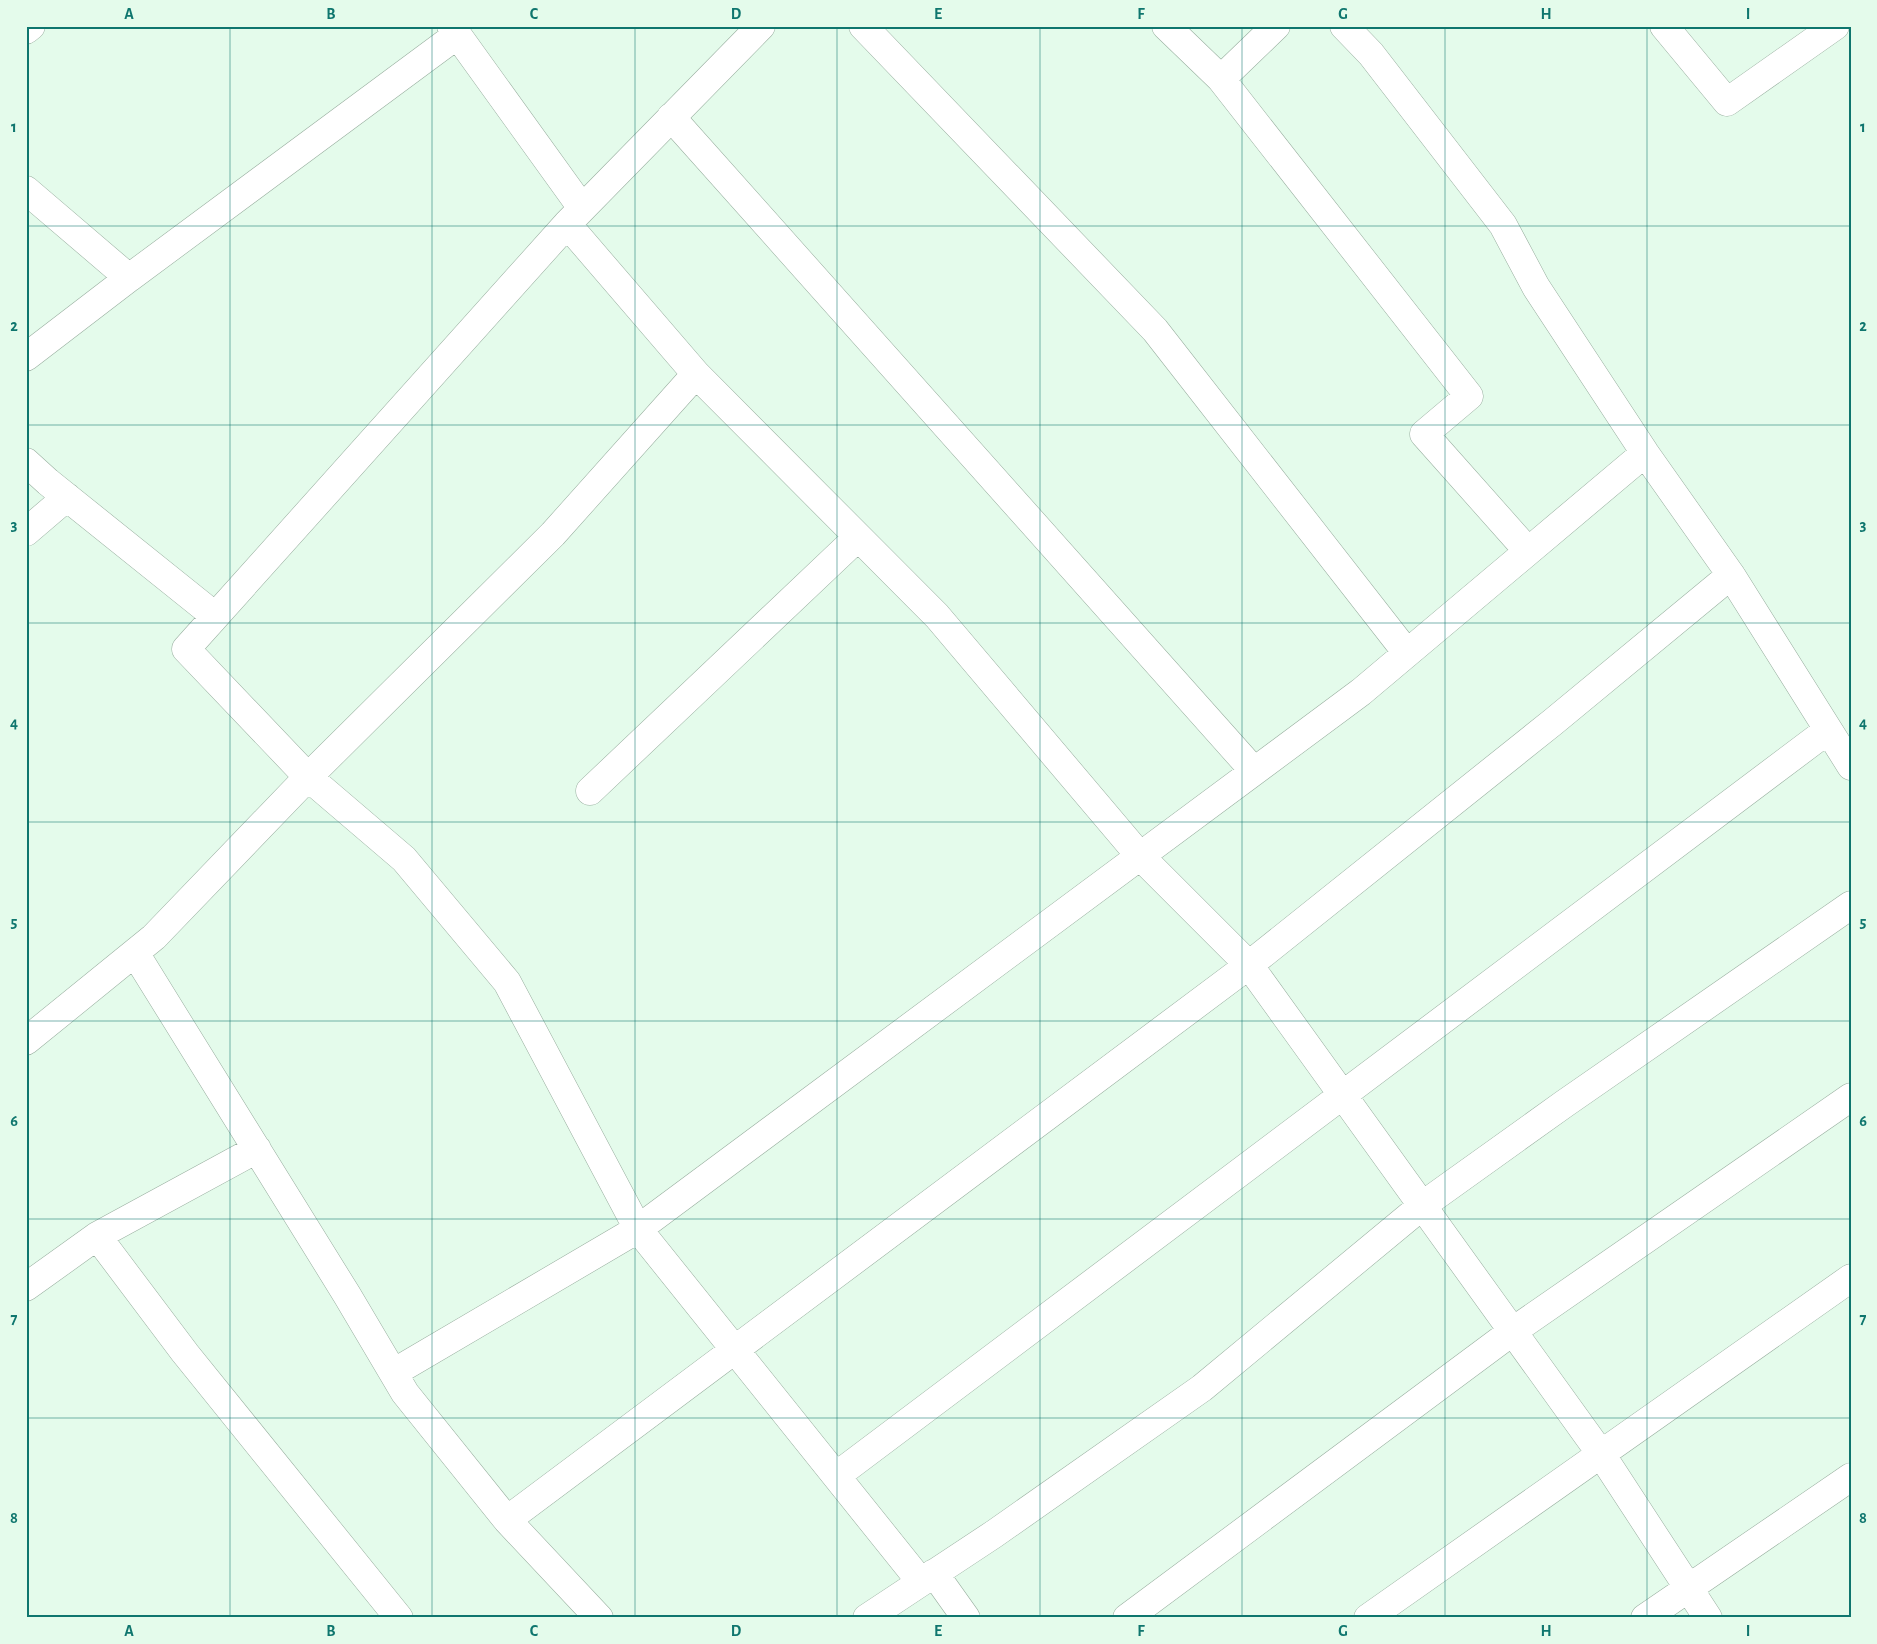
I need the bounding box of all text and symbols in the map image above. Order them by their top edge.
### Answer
text: A [124,6,134,22]
text: B [326,6,336,22]
text: C [530,6,539,22]
text: D [731,6,742,22]
text: E [934,6,942,22]
text: F [1137,6,1145,22]
text: G [1338,6,1348,22]
text: H [1540,6,1552,22]
text: I [1746,6,1750,22]
text: 1 [11,119,17,135]
text: 1 [1860,119,1866,135]
text: 2 [10,318,18,334]
text: 2 [1859,318,1867,334]
text: 3 [11,517,18,533]
text: 3 [1860,517,1867,533]
text: 4 [10,715,18,731]
text: 4 [1859,715,1867,731]
text: 5 [11,914,18,930]
text: 5 [1860,914,1867,930]
text: 6 [10,1113,18,1129]
text: 6 [1859,1113,1867,1129]
text: 7 [11,1311,18,1327]
text: 7 [1860,1311,1867,1327]
text: 8 [10,1510,18,1526]
text: 8 [1859,1510,1867,1526]
text: A [124,1623,134,1639]
text: B [326,1623,336,1639]
text: C [530,1623,539,1639]
text: D [731,1623,742,1639]
text: E [934,1623,942,1639]
text: F [1137,1623,1145,1639]
text: G [1338,1623,1348,1639]
text: H [1540,1623,1552,1639]
text: I [1746,1623,1750,1639]

